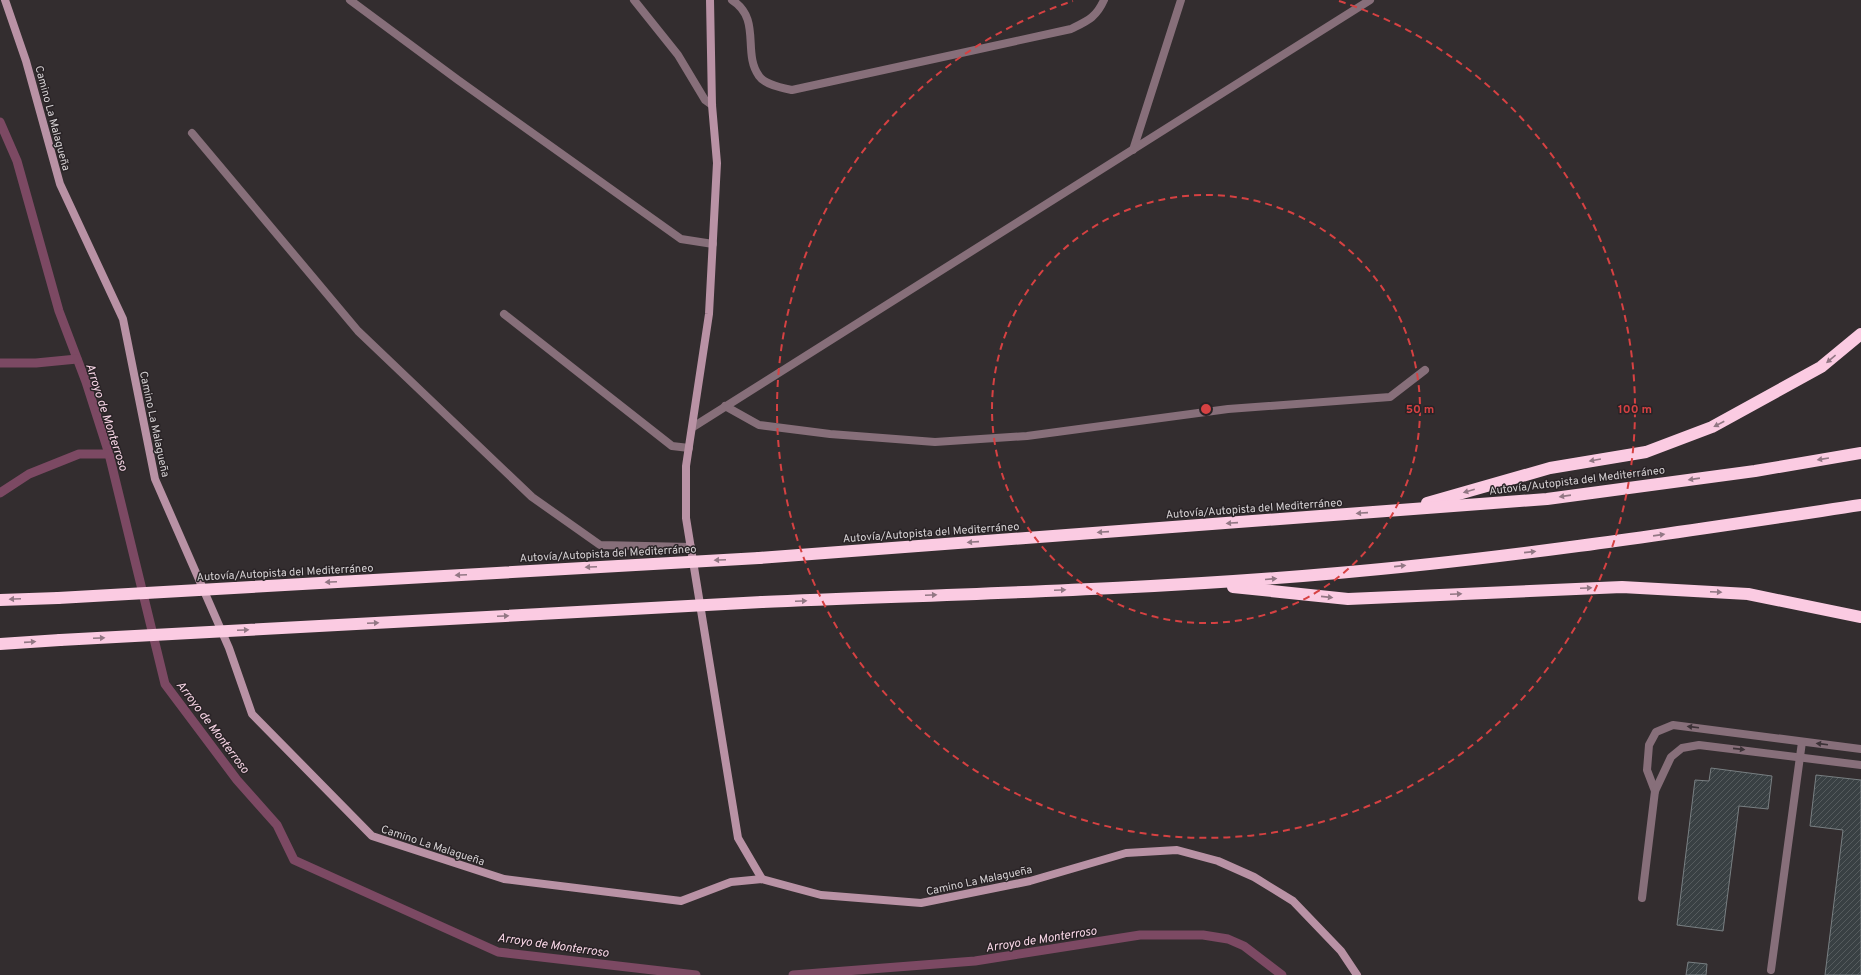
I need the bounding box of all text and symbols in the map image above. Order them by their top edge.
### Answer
street label: Camino La Malagueña [31,64,73,173]
one-way arrow [1826,354,1836,363]
water label: Arroyo de Monterroso [81,362,131,474]
street label: Camino La Malagueña [136,370,172,479]
centre of rings [1199,402,1213,416]
text: 50 m [1406,402,1434,418]
text: 100 m [1618,402,1652,418]
one-way arrow [1713,420,1725,427]
one-way arrow [1816,457,1829,463]
one-way arrow [1589,458,1601,464]
street label: Autovía/Autopista del Mediterráneo [1488,463,1666,499]
one-way arrow [1688,476,1700,482]
one-way arrow [1462,488,1474,494]
one-way arrow [1559,493,1571,499]
street label: Autovía/Autopista del Mediterráneo [1165,496,1343,522]
one-way arrow [1356,510,1368,517]
one-way arrow [1226,519,1238,526]
street label: Autovía/Autopista del Mediterráneo [842,520,1020,546]
one-way arrow [1097,529,1109,536]
one-way arrow [1653,532,1665,538]
one-way arrow [967,538,979,545]
street label: Autovía/Autopista del Mediterráneo [519,542,697,566]
one-way arrow [1524,549,1536,555]
one-way arrow [713,557,726,563]
street label: Autovía/Autopista del Mediterráneo [196,561,374,585]
one-way arrow [1394,563,1407,570]
one-way arrow [585,564,597,571]
one-way arrow [455,571,467,578]
one-way arrow [1265,575,1277,582]
one-way arrow [325,579,337,586]
one-way arrow [1580,585,1592,592]
one-way arrow [1054,587,1067,593]
one-way arrow [1710,589,1722,596]
one-way arrow [1450,591,1462,598]
one-way arrow [925,592,937,599]
one-way arrow [1321,594,1333,600]
one-way arrow [9,596,21,603]
one-way arrow [795,597,807,604]
one-way arrow [497,613,509,620]
one-way arrow [367,620,379,627]
one-way arrow [237,627,249,634]
one-way arrow [93,635,106,641]
one-way arrow [24,639,36,646]
water label: Arroyo de Monterroso [172,678,253,778]
one-way arrow [1687,724,1699,731]
one-way arrow [1816,741,1828,747]
one-way arrow [1733,746,1745,753]
street label: Camino La Malagueña [379,823,487,869]
street label: Camino La Malagueña [925,863,1034,899]
water label: Arroyo de Monterroso [985,923,1098,957]
water label: Arroyo de Monterroso [496,930,610,962]

